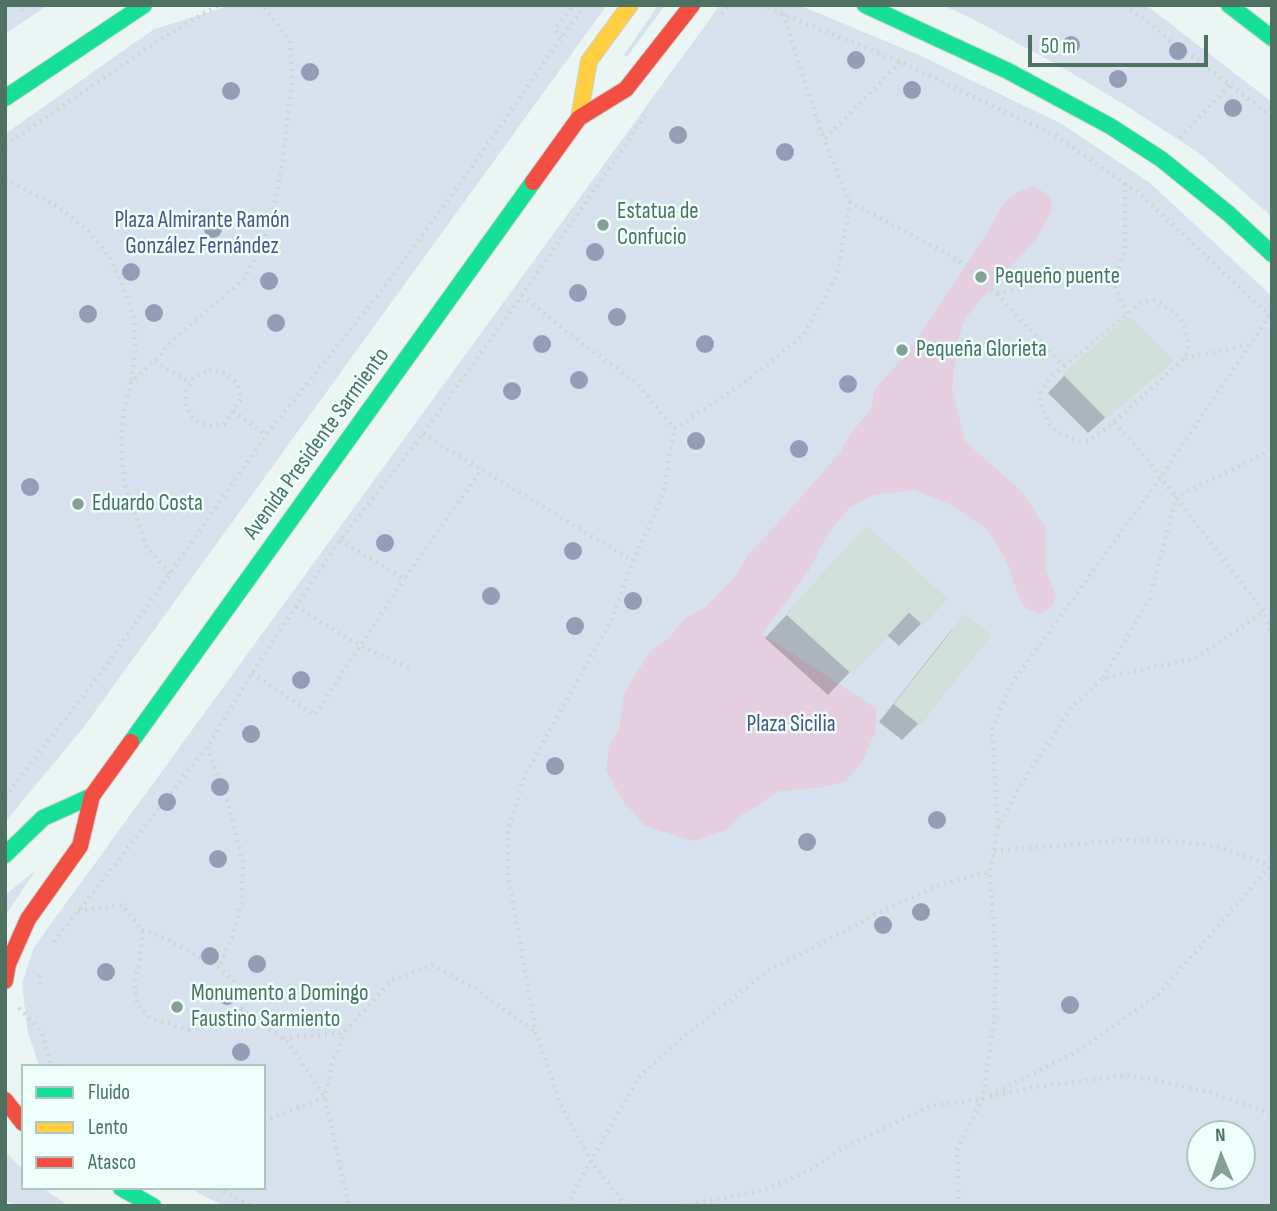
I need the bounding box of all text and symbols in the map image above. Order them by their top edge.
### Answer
scale bar [1032,21,1212,65]
text: 50 m [1041,34,1076,59]
place label: Estatua de Confucio [617,198,698,252]
park label: Plaza Almirante Ramón González Fernández [114,207,290,261]
marker: Estatua de Confucio [595,217,611,233]
place label: Pequeño puente [995,263,1120,291]
marker: Pequeño puente [973,269,989,285]
place label: Pequeña Glorieta [916,336,1047,364]
marker: Pequeña Glorieta [894,342,910,358]
street label: Avenida Presidente Sarmiento [238,343,396,545]
place label: Eduardo Costa [92,490,203,518]
marker: Eduardo Costa [70,496,86,512]
park label: Plaza Sicilia [746,711,836,739]
place label: Monumento a Domingo Faustino Sarmiento [191,980,369,1034]
marker: Monumento a Domingo Faustino Sarmiento [169,999,185,1015]
legend [21,1064,266,1190]
text: Fluido [88,1080,130,1105]
text: Lento [88,1115,128,1140]
north arrow [1186,1120,1256,1190]
text: N [1215,1124,1226,1147]
text: Atasco [88,1150,136,1175]

